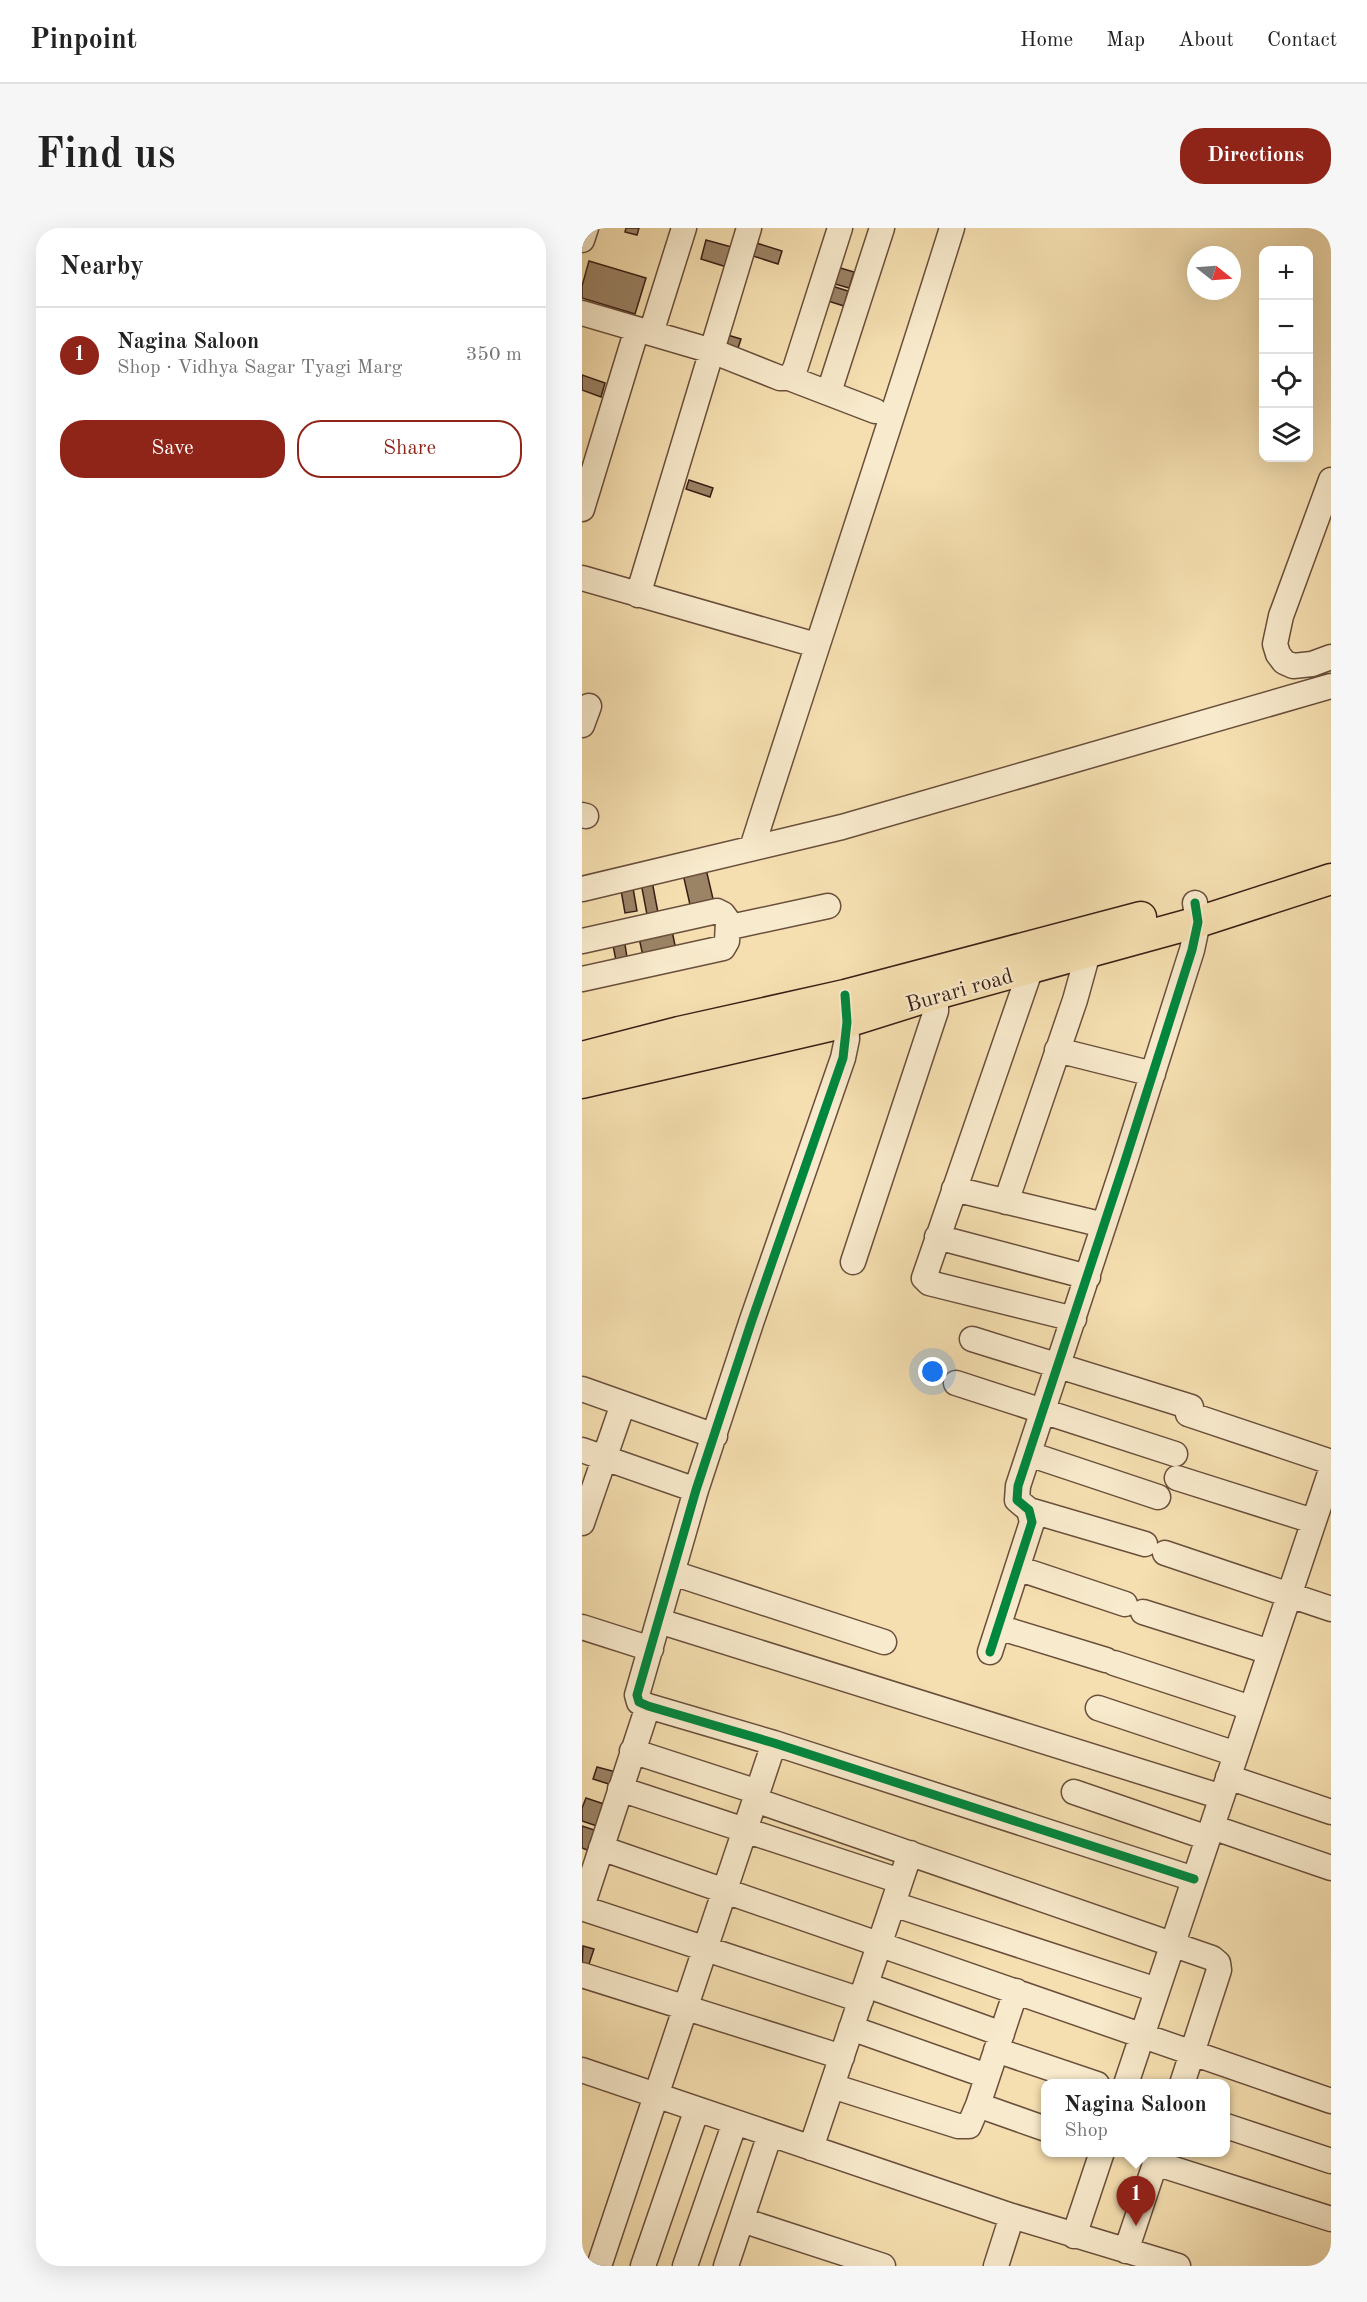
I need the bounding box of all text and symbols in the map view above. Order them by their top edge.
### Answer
text: Pinpoint [30,27,137,55]
text: Home [1020,30,1073,51]
text: Map [1106,30,1145,51]
text: About [1178,30,1234,51]
text: Contact [1267,30,1337,51]
button: Directions [1180,128,1331,184]
text: Find us [36,135,175,177]
north arrow [1187,246,1241,300]
map controls [1259,246,1313,462]
button: + [1259,246,1313,300]
text: Nearby [60,254,144,280]
button: − [1259,300,1313,354]
text: Nagina Saloon [117,331,259,353]
text: 1 [74,345,85,365]
text: 350 m [466,345,522,365]
button: locate [1259,354,1313,408]
text: Shop · Vidhya Sagar Tyagi Marg [117,358,402,378]
button: layers [1259,408,1313,462]
button: Save [60,420,285,478]
button: Share [297,420,522,478]
street label: Burari road [904,965,1016,1017]
your location [918,1357,947,1386]
popup [1041,2079,1230,2157]
text: Nagina Saloon [1064,2094,1207,2116]
text: Shop [1064,2121,1108,2141]
pin: 1 [1116,2176,1156,2226]

